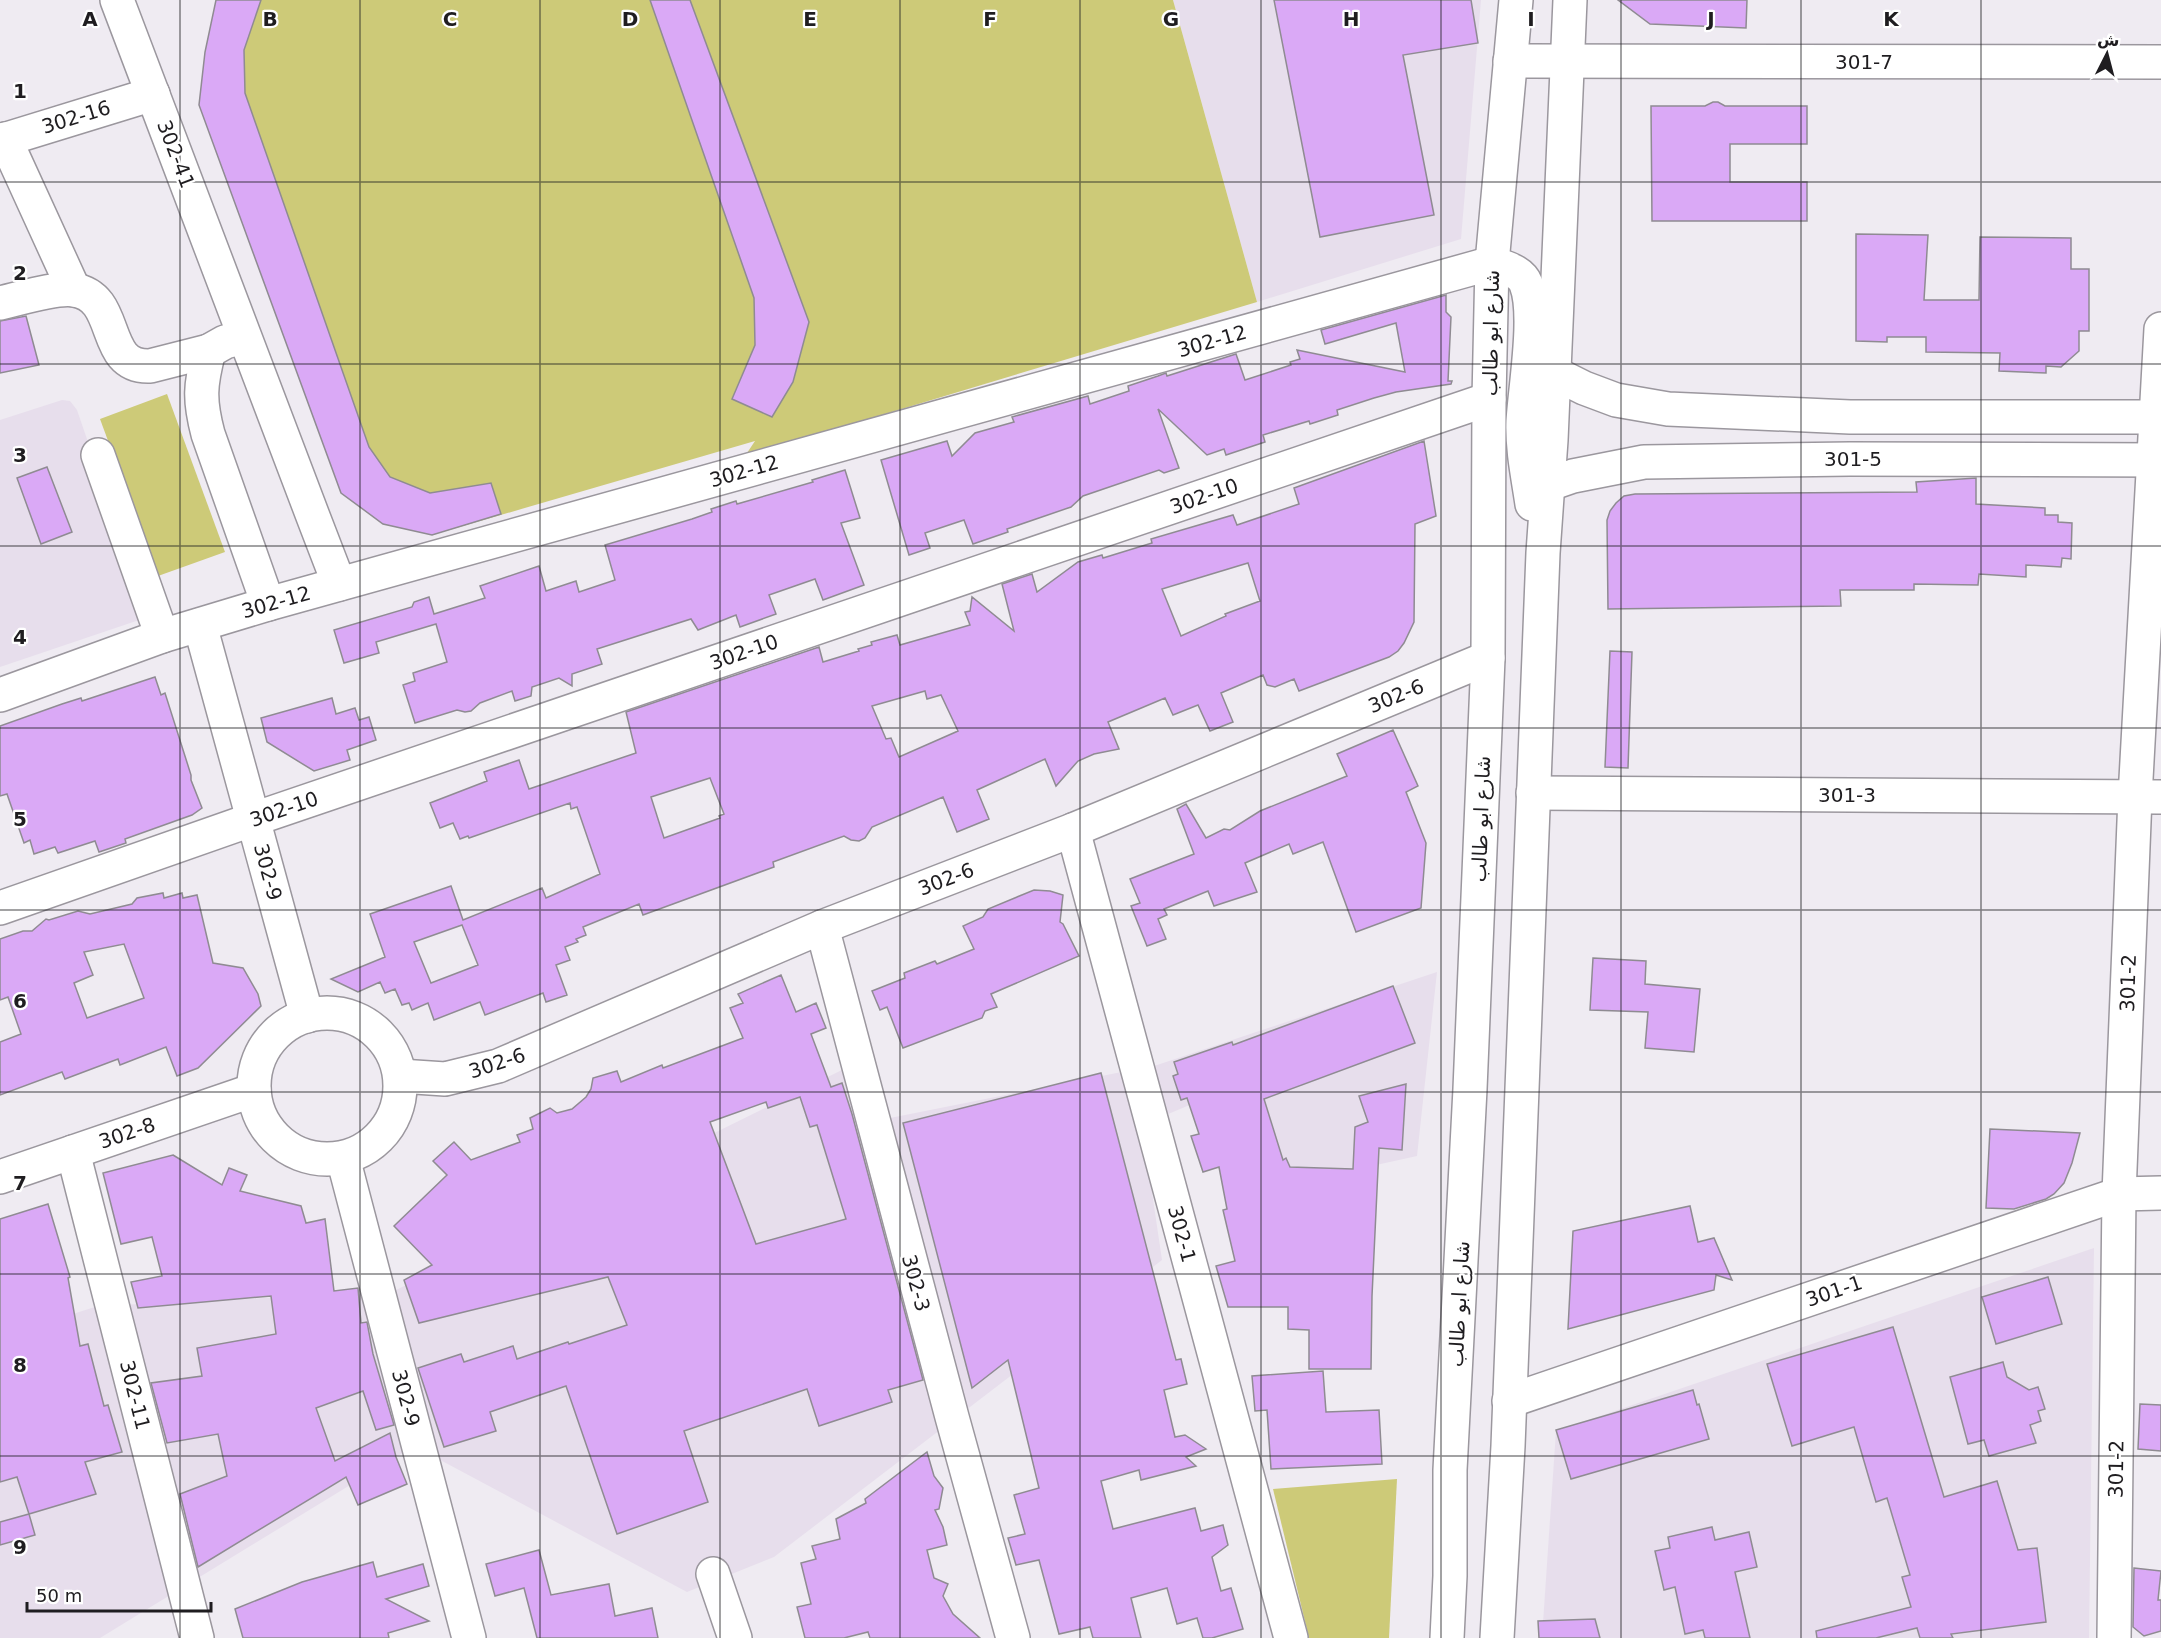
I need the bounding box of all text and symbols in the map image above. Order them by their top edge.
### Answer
text: A [82,7,98,31]
text: B [262,7,278,31]
text: C [443,7,457,31]
text: D [622,7,638,31]
text: E [803,7,817,31]
text: F [983,7,997,31]
text: G [1163,7,1179,31]
text: H [1343,7,1359,31]
text: I [1527,7,1535,31]
text: J [1705,7,1715,31]
text: K [1883,7,1900,31]
north arrow [2077,24,2137,84]
text: ش [2097,29,2120,50]
street label: 301-7 [1835,50,1893,74]
text: 1 [13,79,27,103]
street label: 302-16 [39,95,113,139]
street label: 302-41 [152,117,200,191]
text: 2 [13,261,27,285]
street label: شارع ابو طالب [1478,270,1504,396]
street label: 302-12 [1175,320,1249,362]
text: 3 [13,443,27,467]
street label: 301-5 [1824,447,1882,471]
street label: 302-12 [707,450,781,492]
street label: 302-10 [1167,473,1241,519]
street label: 302-12 [239,581,313,623]
text: 4 [13,625,27,649]
street label: 302-10 [707,629,781,675]
street label: 302-6 [1365,674,1427,718]
street label: شارع ابو طالب [1467,755,1495,883]
street label: 301-3 [1818,783,1876,807]
street label: 302-10 [247,786,321,832]
text: 5 [13,807,27,831]
street label: 302-9 [249,841,287,903]
street label: 302-6 [915,857,977,901]
street label: 301-2 [2115,954,2141,1012]
text: 6 [13,989,27,1013]
street label: 302-6 [466,1043,528,1083]
street label: 302-8 [96,1112,158,1154]
text: 7 [13,1171,27,1195]
street label: 302-1 [1163,1203,1201,1265]
street label: شارع ابو طالب [1444,1240,1474,1368]
street label: 302-3 [897,1252,935,1314]
street label: 301-1 [1803,1270,1865,1312]
text: 8 [13,1353,27,1377]
street label: 302-11 [115,1358,155,1432]
street label: 302-9 [387,1367,425,1429]
street label: 301-2 [2103,1440,2129,1498]
text: 9 [13,1535,27,1559]
scale bar [27,1575,212,1613]
text: 50 m [36,1585,82,1606]

